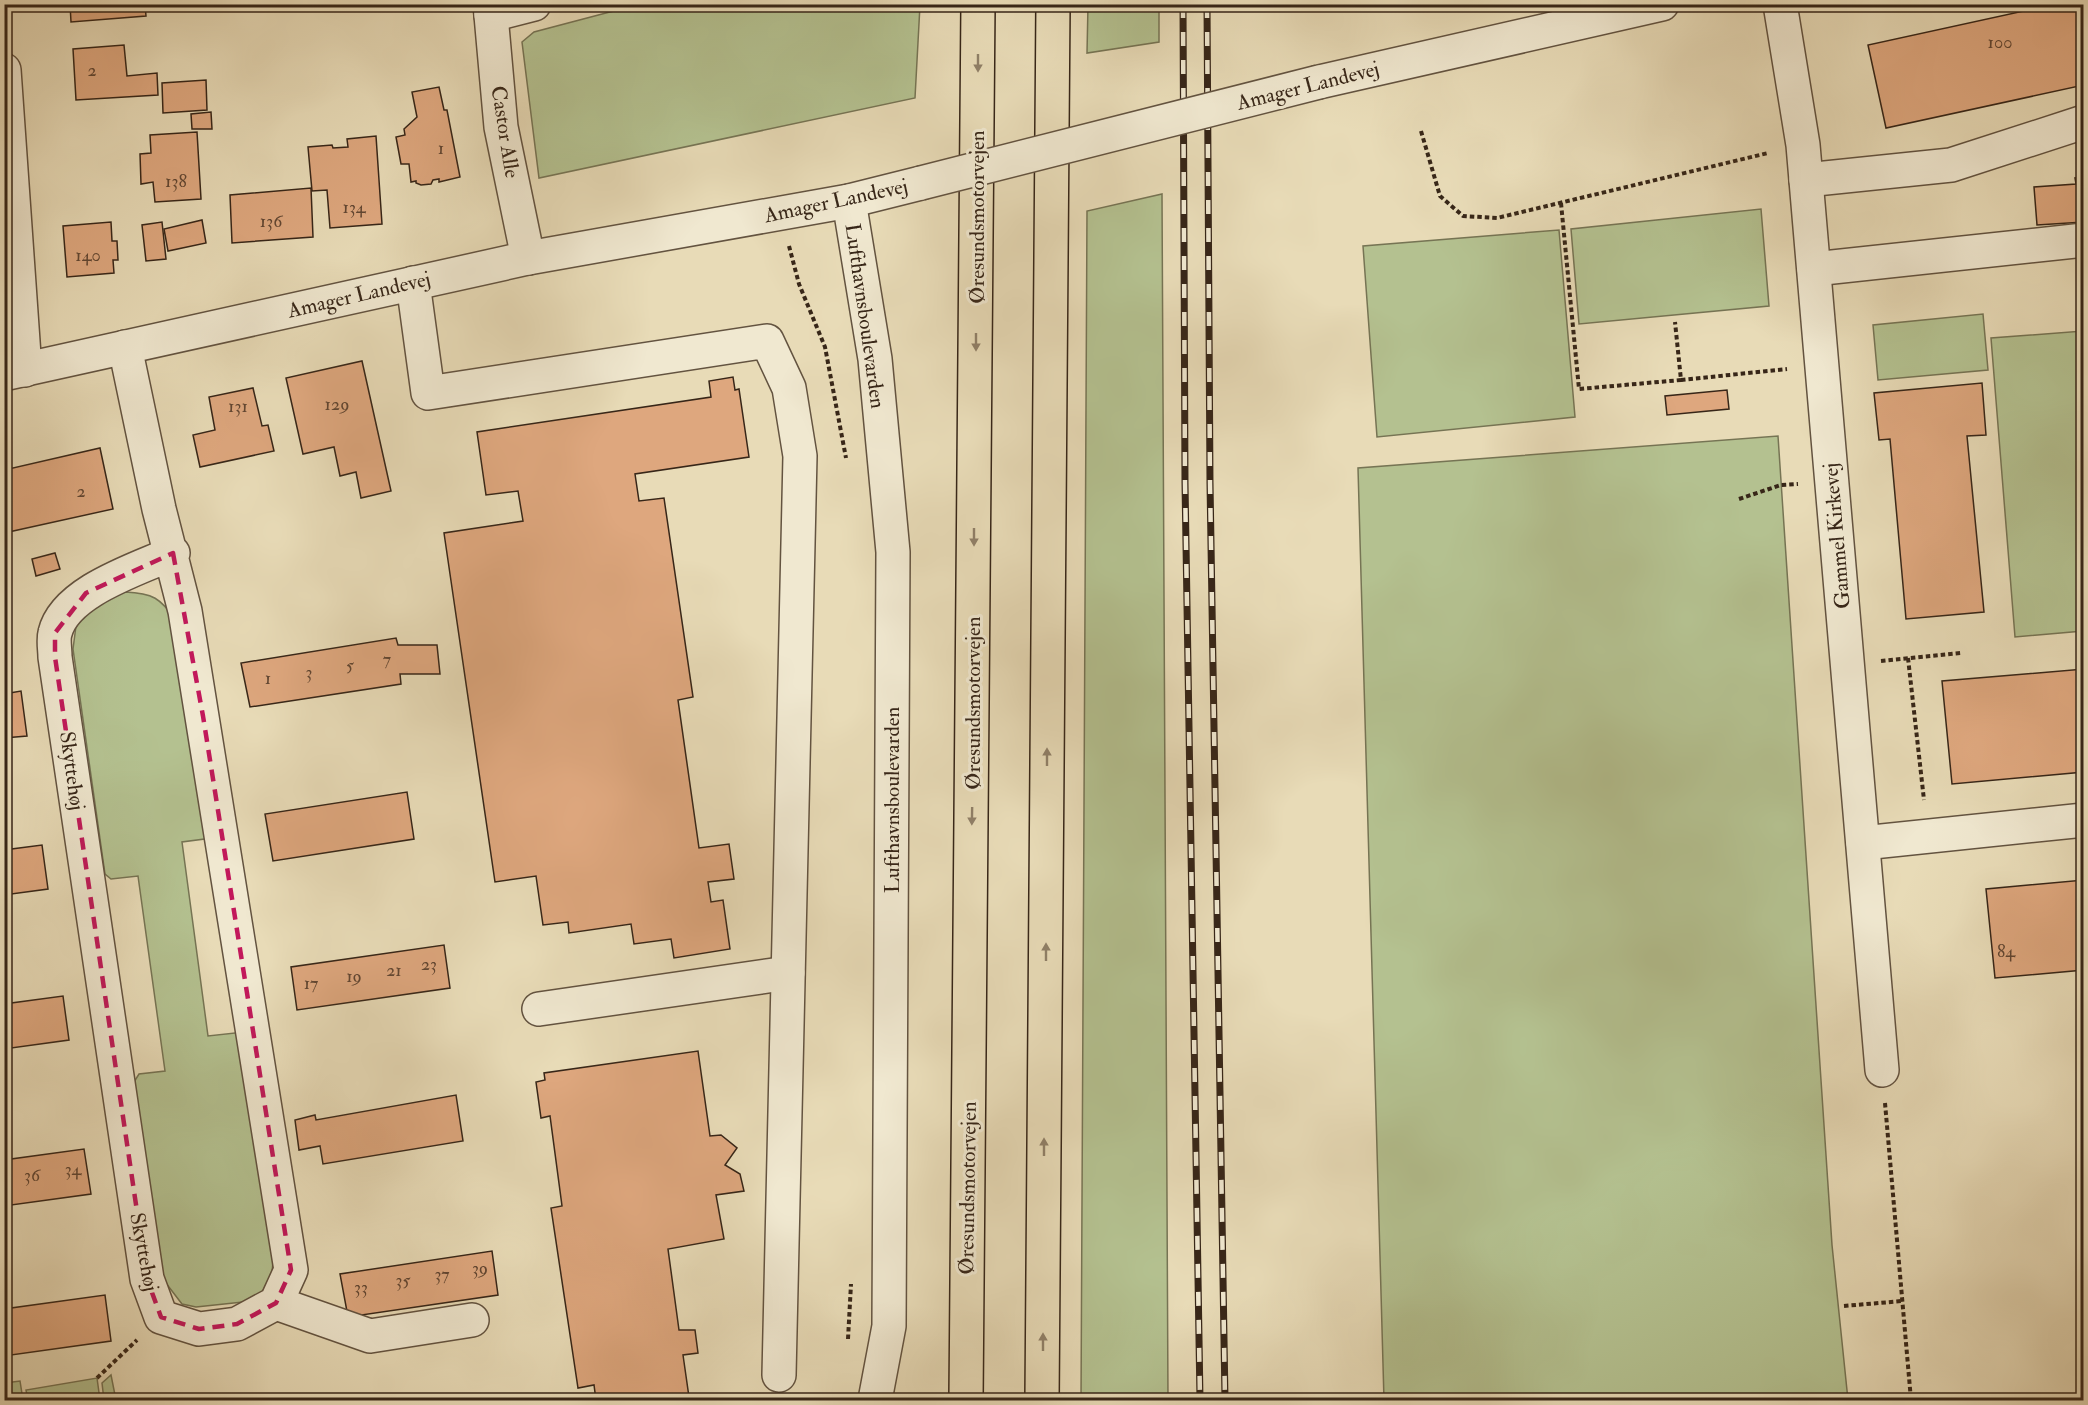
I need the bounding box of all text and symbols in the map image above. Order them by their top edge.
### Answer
house number: 100 [1988,31,2012,54]
one-way arrow [973,53,983,72]
street label: Amager Landevej [1233,55,1382,117]
house number: 2 [87,59,97,82]
street label: Castor Alle [484,84,526,180]
street label: Øresundsmotorvejen [964,130,991,304]
house number: 1 [438,137,444,160]
house number: 138 [165,170,187,193]
street label: Amager Landevej [761,173,910,230]
house number: 134 [343,196,367,219]
house number: 136 [260,210,283,233]
street label: Lufthavnsboulevarden [839,222,891,410]
house number: 140 [75,244,101,267]
street label: Amager Landevej [284,265,433,325]
one-way arrow [971,332,981,351]
house number: 129 [325,393,349,416]
house number: 131 [228,395,248,418]
street label: Gammel Kirkevej [1817,462,1857,610]
house number: 2 [76,480,86,503]
one-way arrow [969,527,979,546]
street label: Øresundsmotorvejen [960,616,987,790]
house number: 7 [383,648,391,671]
house number: 5 [346,654,354,677]
house number: 3 [306,661,312,684]
house number: 1 [265,667,271,690]
street label: Lufthavnsboulevarden [879,706,906,893]
street label: Skyttehøj [53,730,91,812]
one-way arrow [1043,748,1052,767]
one-way arrow [967,806,977,825]
house number: 84 [1997,940,2016,963]
one-way arrow [1041,943,1051,962]
house number: 23 [421,953,437,976]
house number: 21 [386,959,402,982]
house number: 19 [346,965,362,988]
house number: 17 [304,972,318,995]
street label: Øresundsmotorvejen [953,1101,983,1275]
one-way arrow [1040,1138,1049,1157]
house number: 34 [65,1158,83,1181]
house number: 36 [24,1164,41,1187]
street label: Skyttehøj [123,1210,165,1294]
house number: 39 [472,1257,488,1280]
house number: 37 [434,1263,450,1286]
house number: 35 [396,1269,410,1292]
house number: 33 [354,1276,368,1299]
one-way arrow [1038,1333,1048,1352]

